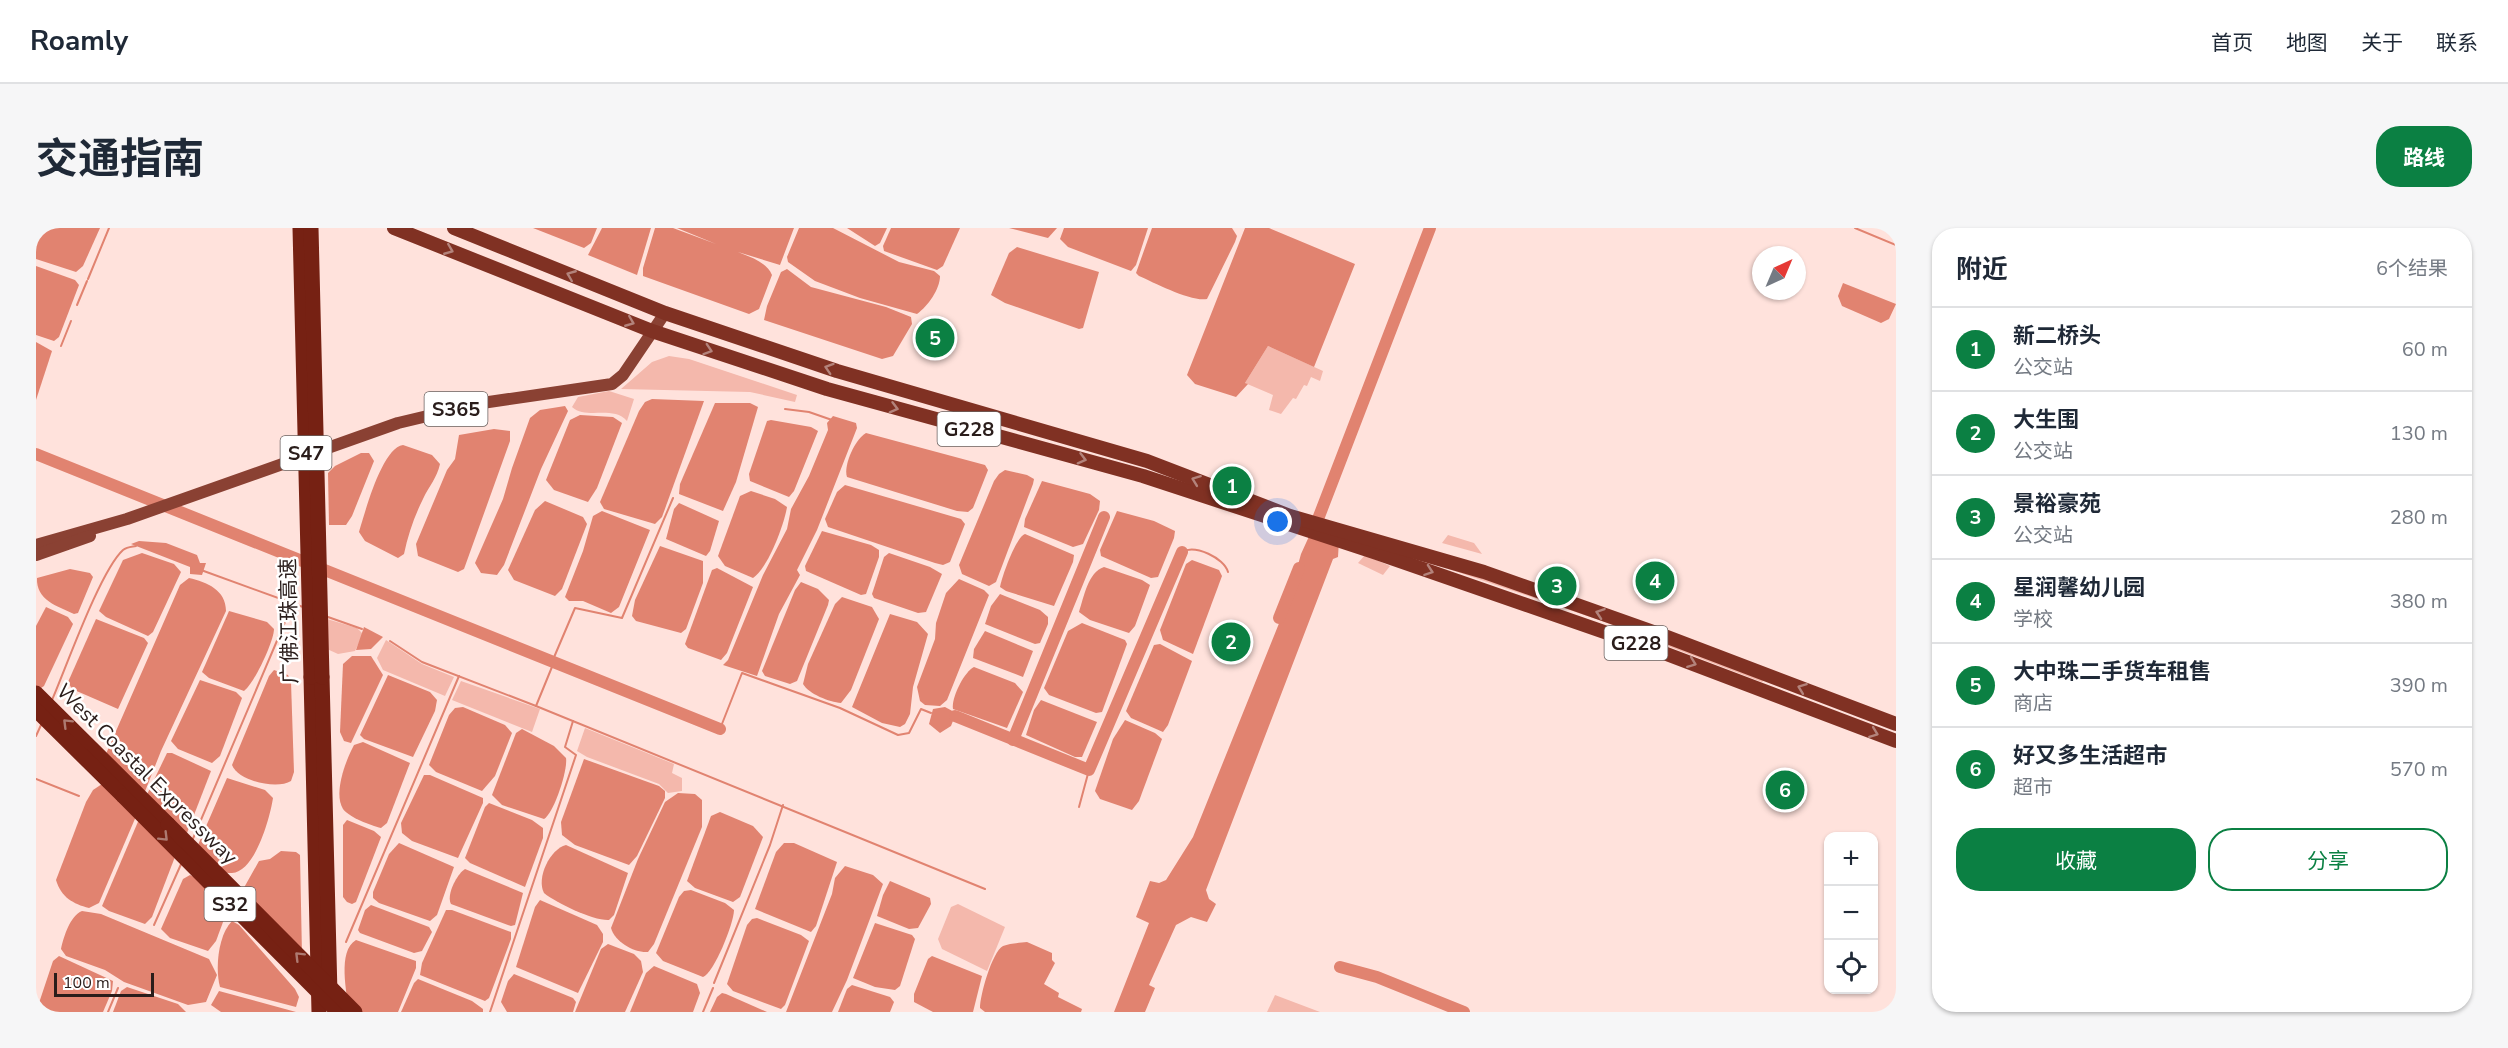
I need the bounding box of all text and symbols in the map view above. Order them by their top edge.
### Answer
text: Roamly [30,22,128,60]
text: 首页 [2211,29,2253,57]
text: 地图 [2286,29,2328,57]
text: 关于 [2361,29,2403,57]
text: 联系 [2436,29,2478,57]
button: 路线 [2376,126,2472,187]
text: 交通指南 [36,131,204,188]
one-way arrow [442,243,453,255]
north arrow [1752,246,1806,300]
text: 附近 [1956,252,2008,287]
text: 6个结果 [2376,255,2448,282]
one-way arrow [567,270,578,282]
one-way arrow [623,315,634,327]
pin: 5 [916,316,954,360]
text: 新二桥头 [2013,321,2101,351]
text: 1 [1970,336,1982,363]
text: 60 m [2402,336,2448,363]
one-way arrow [702,343,713,355]
text: 公交站 [2013,354,2073,381]
one-way arrow [824,363,835,376]
road number: S365 [424,392,488,426]
one-way arrow [888,401,899,413]
text: 大生围 [2013,405,2079,435]
road number: G228 [938,412,1000,446]
text: 2 [1970,420,1982,447]
text: 130 m [2390,420,2448,447]
road number: S47 [280,436,332,470]
text: 公交站 [2013,438,2073,465]
one-way arrow [1077,452,1087,465]
pin: 1 [1212,464,1252,508]
one-way arrow [1191,475,1202,487]
text: 景裕豪苑 [2013,489,2101,519]
text: 3 [1970,504,1982,531]
text: 280 m [2390,504,2448,531]
your location [1263,507,1292,536]
text: 公交站 [2013,522,2073,549]
street label: 广佛江珠高速 [274,558,304,684]
pin: 4 [1636,558,1674,604]
one-way arrow [1423,564,1434,577]
pin: 3 [1538,564,1576,608]
text: 星润馨幼儿园 [2013,573,2145,603]
text: 4 [1970,588,1982,615]
text: 380 m [2390,588,2448,615]
text: 学校 [2013,606,2053,633]
one-way arrow [1595,608,1606,621]
pin: 2 [1212,620,1250,664]
road number: G228 [1604,626,1668,660]
one-way arrow [1686,656,1697,669]
text: 大中珠二手货车租售 [2013,657,2211,687]
text: 5 [1970,672,1982,699]
text: 390 m [2390,672,2448,699]
street label: West Coastal Expressway [50,677,244,871]
one-way arrow [1797,683,1808,696]
text: 商店 [2013,690,2053,717]
one-way arrow [63,720,74,731]
one-way arrow [1868,726,1879,738]
text: 好又多生活超市 [2013,741,2167,771]
text: 6 [1970,756,1982,783]
text: 570 m [2390,756,2448,783]
pin: 6 [1766,768,1804,812]
text: 超市 [2013,774,2053,801]
button: 收藏 [1956,828,2196,891]
button: 分享 [2208,828,2448,891]
one-way arrow [157,830,168,841]
map controls [1824,832,1878,994]
button: + [1824,832,1878,886]
button: − [1824,886,1878,940]
road number: S32 [204,887,256,921]
button: locate [1824,940,1878,994]
one-way arrow [295,952,306,963]
scale bar [54,970,154,998]
text: 100 m [63,972,110,994]

